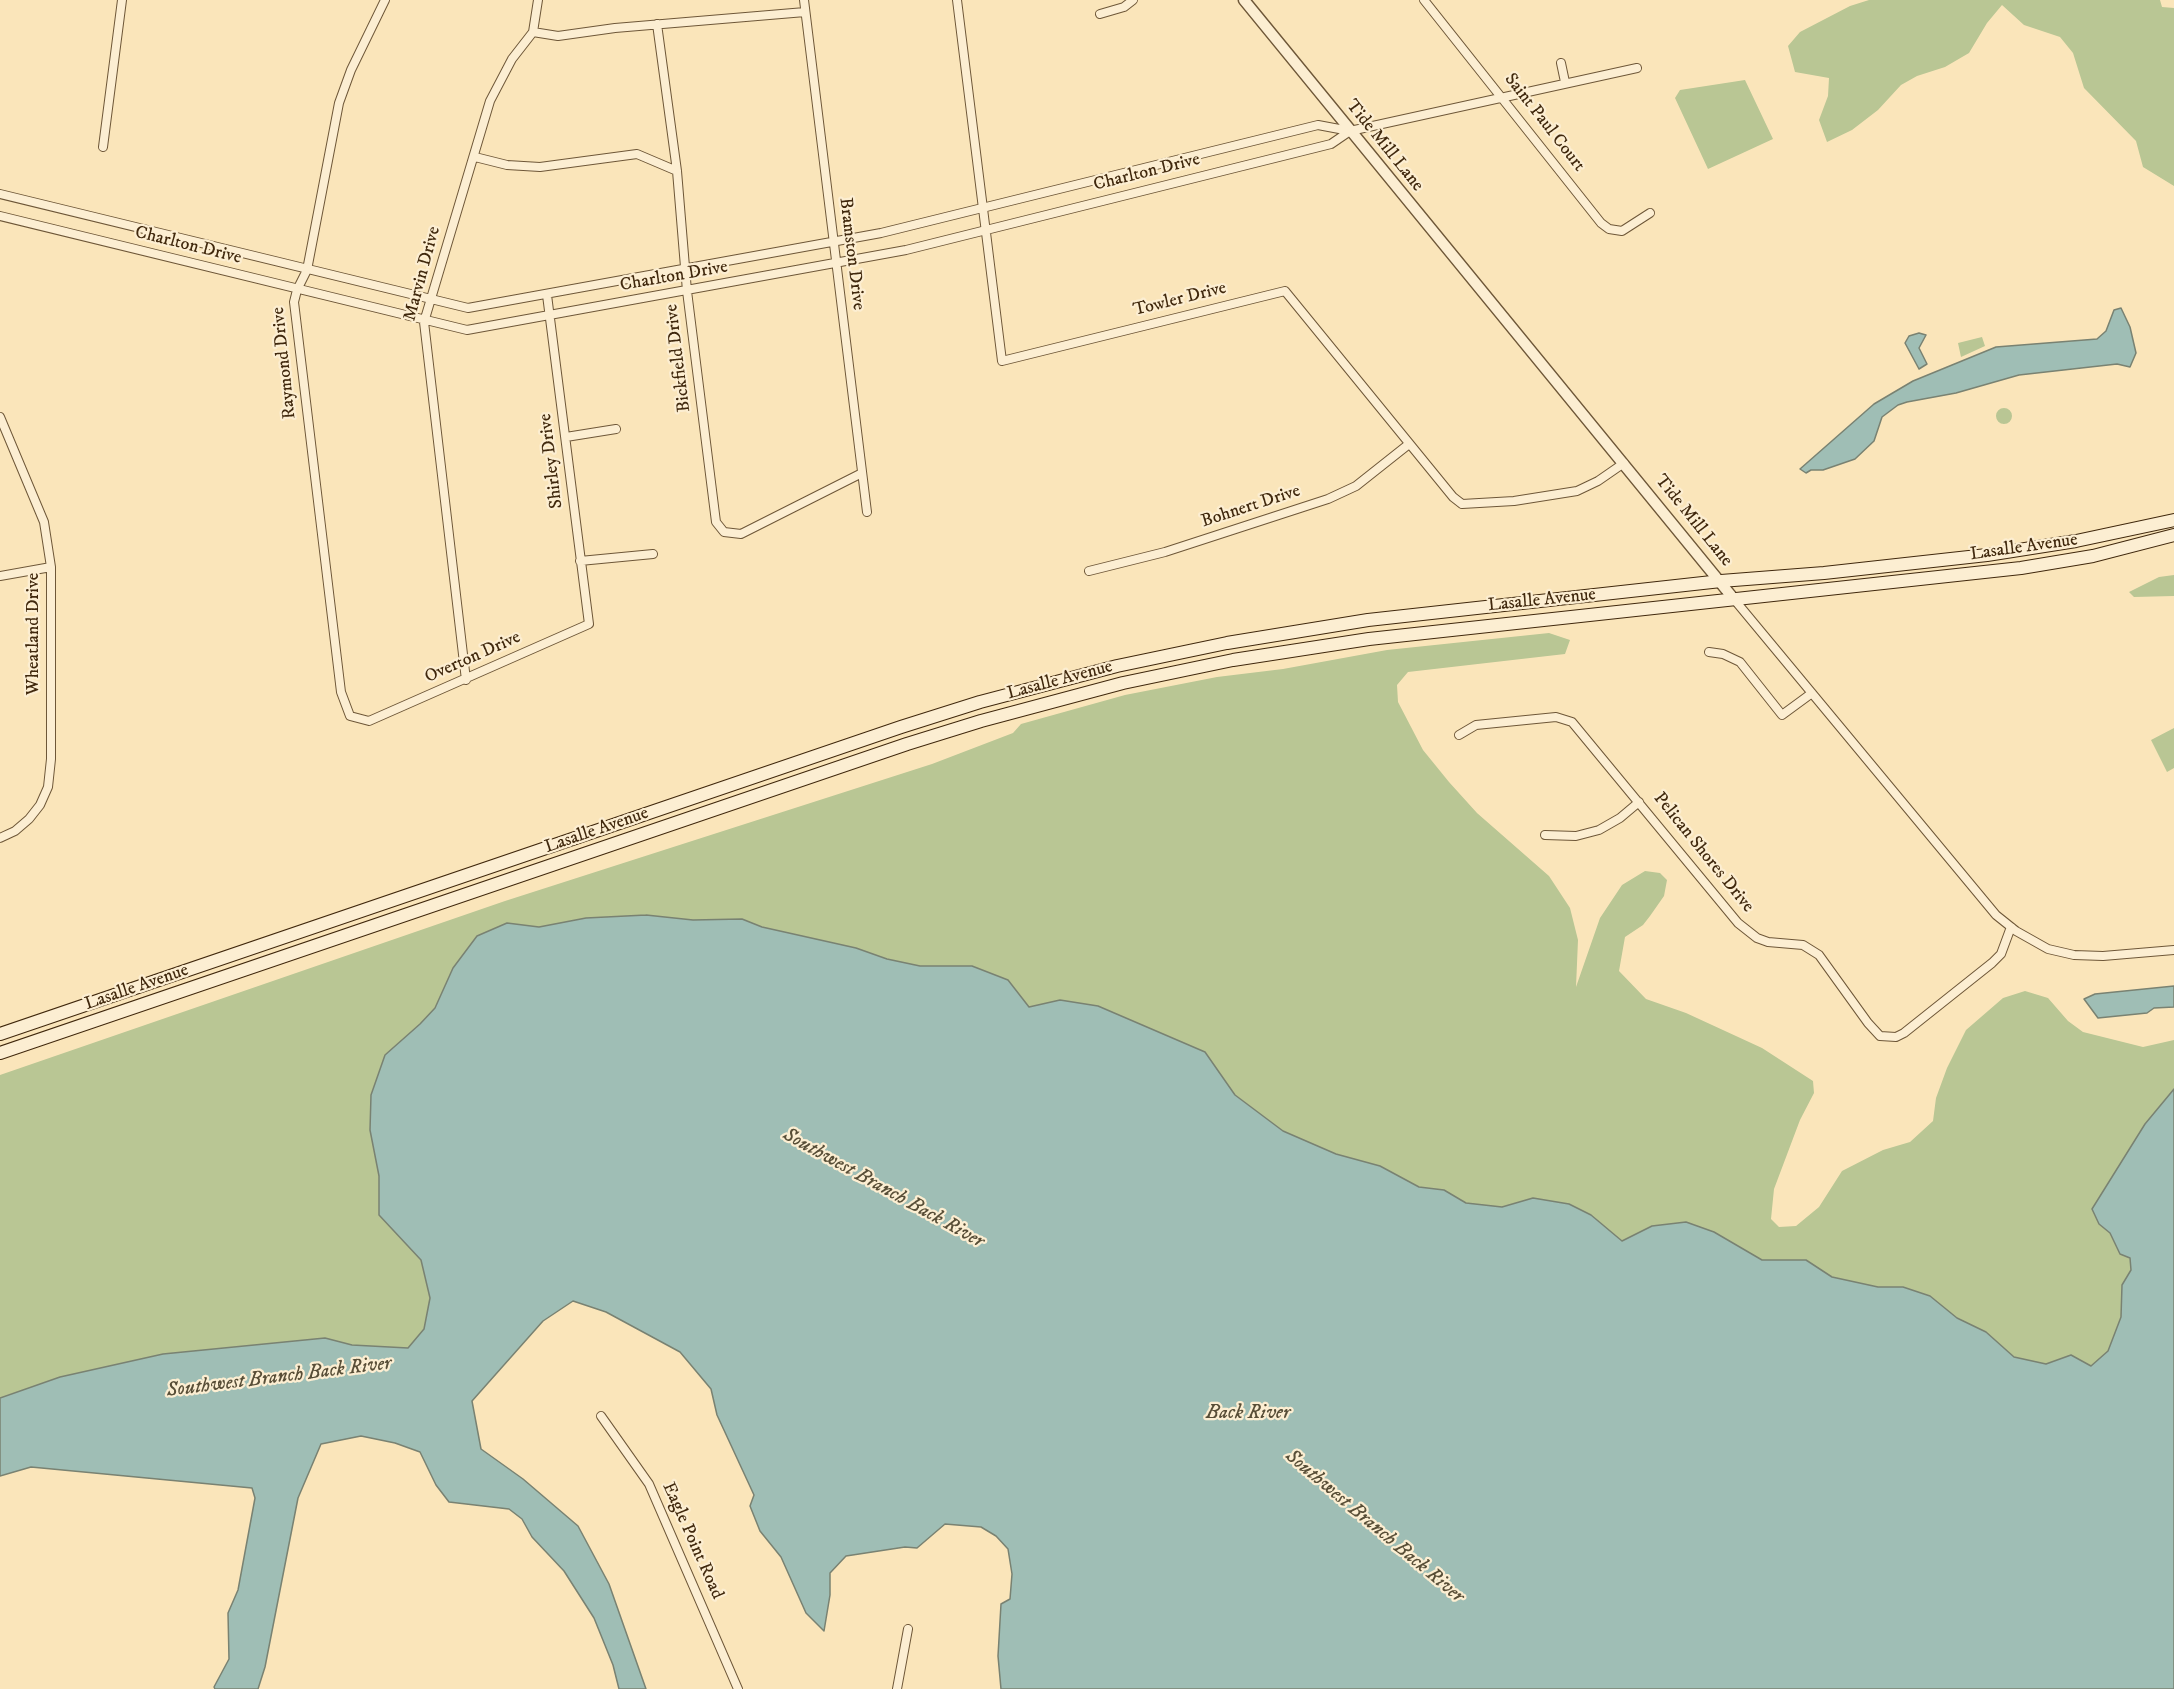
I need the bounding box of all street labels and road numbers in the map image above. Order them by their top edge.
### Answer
street label: Saint Paul Court [1499,70,1589,176]
street label: Tide Mill Lane [1340,96,1428,196]
street label: Charlton Drive [1092,149,1202,197]
street label: Bramston Drive [833,197,869,311]
street label: Charlton Drive [133,222,243,270]
street label: Marvin Drive [400,224,446,324]
street label: Charlton Drive [619,257,729,297]
street label: Towler Drive [1131,278,1229,322]
street label: Bickfield Drive [662,303,696,413]
street label: Raymond Drive [268,306,302,420]
street label: Shirley Drive [535,412,569,510]
street label: Tide Mill Lane [1649,471,1737,571]
street label: Bohnert Drive [1199,481,1303,533]
street label: Lasalle Avenue [1969,530,2079,566]
street label: Wheatland Drive [23,573,45,695]
street label: Lasalle Avenue [1487,585,1597,617]
street label: Overton Drive [422,627,524,689]
street label: Lasalle Avenue [1005,657,1115,705]
street label: Pelican Shores Drive [1648,789,1758,917]
street label: Lasalle Avenue [542,803,652,859]
street label: Lasalle Avenue [82,960,192,1016]
street label: Eagle Point Road [657,1479,727,1603]

